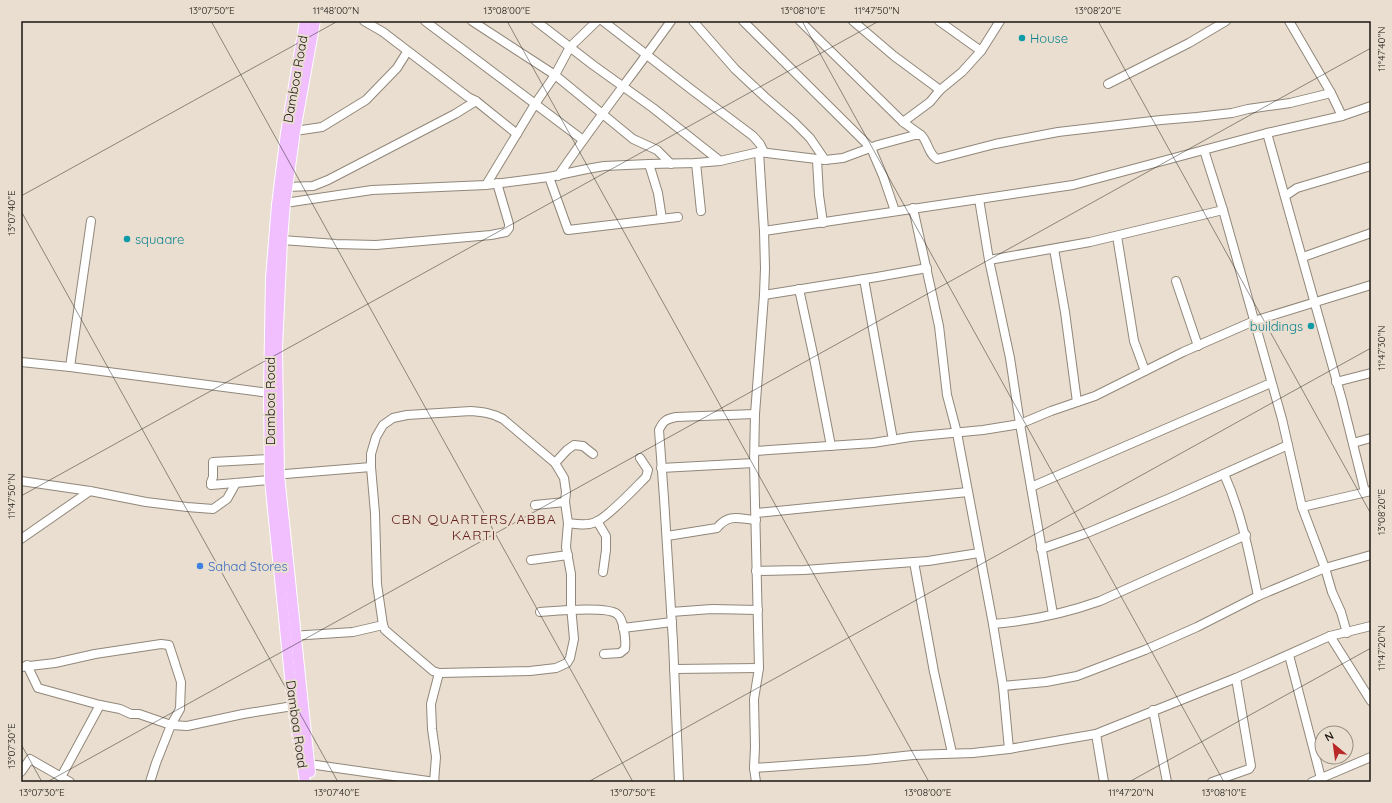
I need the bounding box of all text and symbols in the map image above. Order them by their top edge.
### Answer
text: 13°07'50"E [189,4,235,17]
text: 11°48'00"N [313,4,359,17]
text: 13°08'00"E [484,4,531,17]
text: 13°08'10"E [781,4,826,17]
text: 11°47'50"N [854,4,900,17]
text: 13°08'20"E [1075,4,1122,17]
text: 11°47'40"N [1375,26,1388,72]
place label: House [1030,30,1068,46]
marker: House [1017,33,1027,43]
street label: Damboa Road [279,34,311,124]
text: 13°07'40"E [5,190,18,236]
place label: squaare [135,231,184,247]
marker: squaare [122,234,132,244]
place label: buildings [1250,318,1303,334]
marker: buildings [1306,321,1316,331]
text: 11°47'30"N [1375,325,1388,371]
street label: Damboa Road [262,357,278,445]
text: 11°47'50"N [5,473,18,519]
text: 13°08'20"E [1375,488,1388,535]
district label: CBN QUARTERS/ABBA KARTI [391,510,557,544]
place label: Sahad Stores [208,558,288,574]
marker: Sahad Stores [195,561,205,571]
text: 11°47'20"N [1375,625,1388,671]
street label: Damboa Road [283,679,311,769]
text: 13°07'30"E [5,723,18,769]
north arrow [1314,725,1354,765]
text: N [1322,728,1336,744]
text: 13°07'30"E [19,786,65,799]
text: 13°07'40"E [314,786,360,799]
text: 13°07'50"E [610,786,656,799]
text: 13°08'00"E [905,786,952,799]
text: 11°47'20"N [1108,786,1154,799]
text: 13°08'10"E [1202,786,1247,799]

